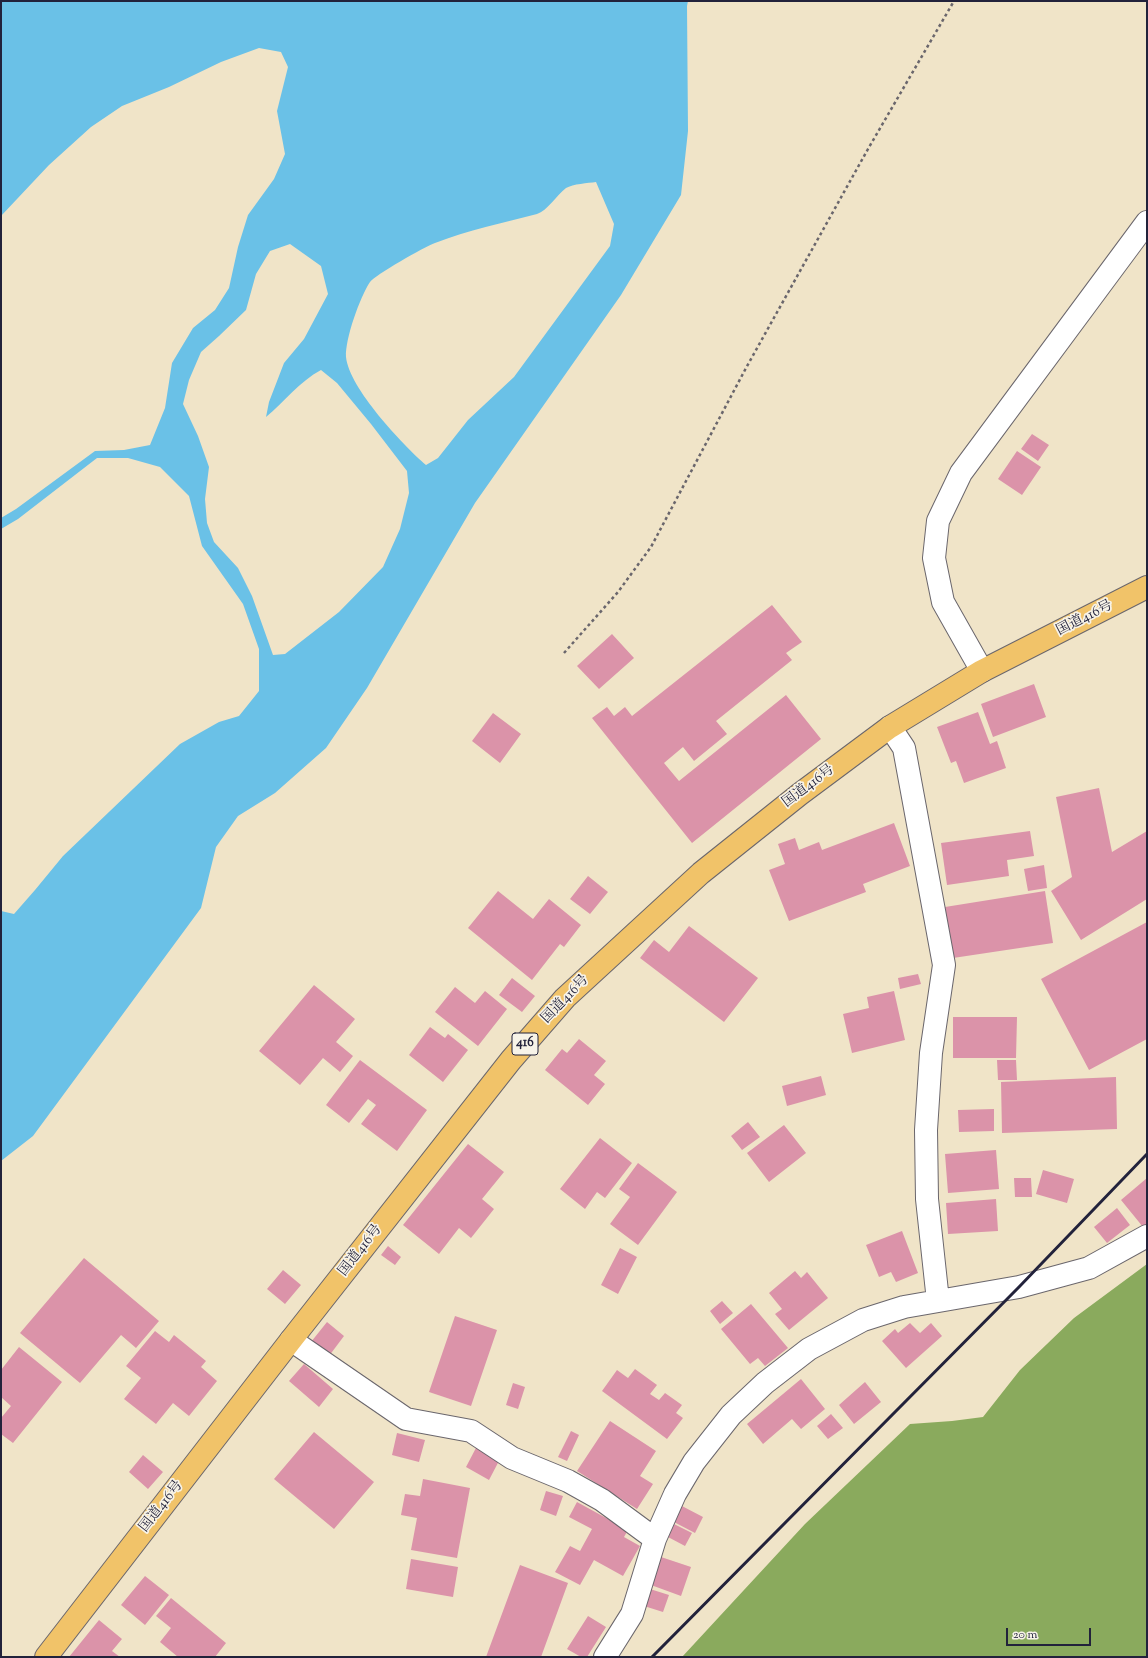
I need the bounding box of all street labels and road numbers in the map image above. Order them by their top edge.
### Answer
street label: 国道416号 [1054,598,1116,640]
street label: 国道416号 [780,762,838,812]
street label: 国道416号 [539,972,593,1028]
road number: 416 [512,1033,538,1055]
street label: 国道416号 [336,1222,386,1280]
street label: 国道416号 [137,1478,187,1536]

